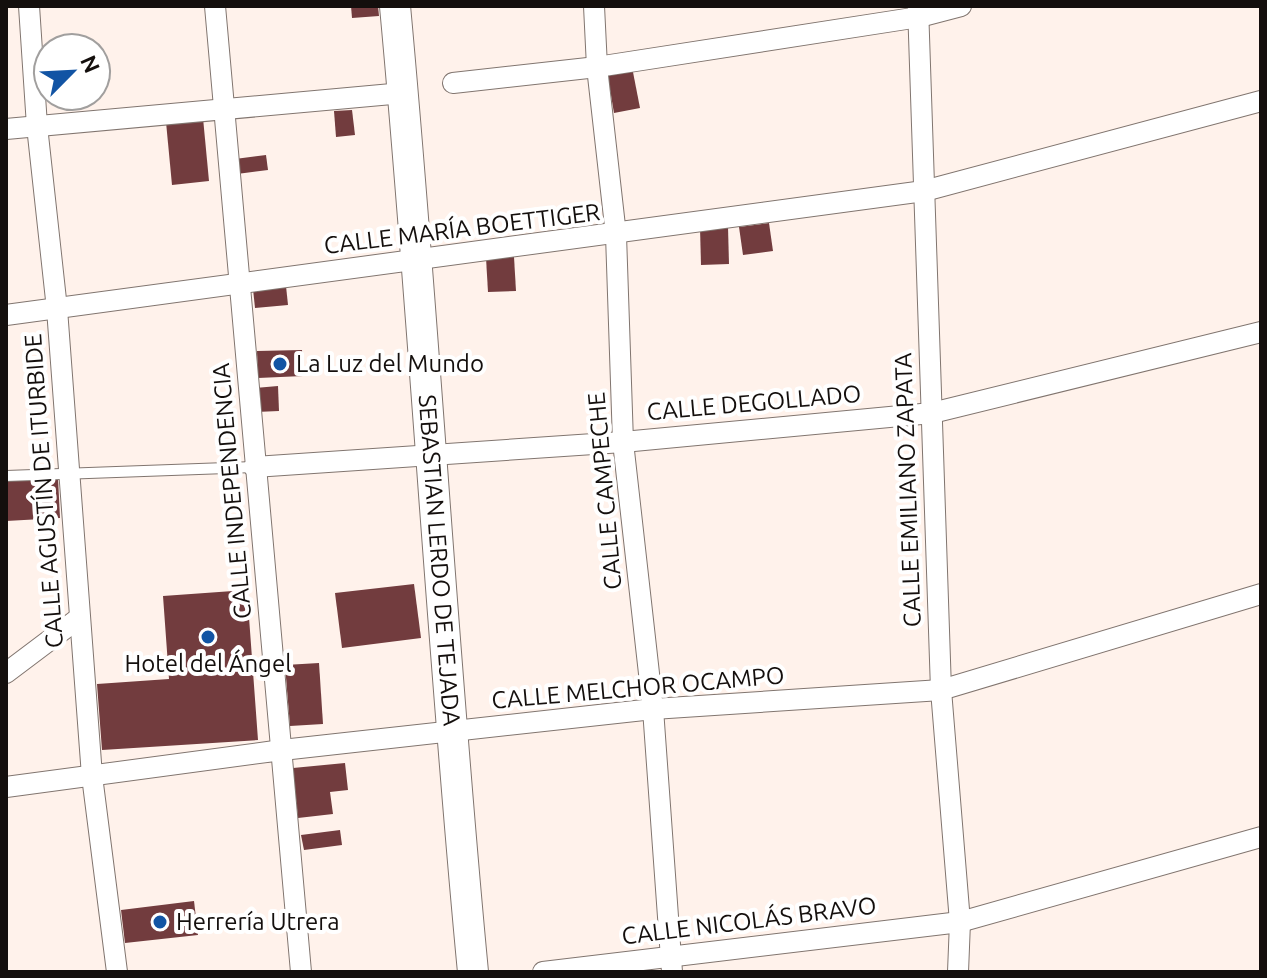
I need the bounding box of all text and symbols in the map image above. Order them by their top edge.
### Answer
north arrow [32,32,112,112]
text: N [76,51,105,76]
street label: CALLE MARÍA BOETTIGER [322,197,602,259]
street label: CALLE AGUSTÍN DE ITURBIDE [18,333,68,649]
place label: La Luz del Mundo [296,350,484,377]
street label: CALLE EMILIANO ZAPATA [889,352,926,628]
marker: La Luz del Mundo [271,355,289,373]
street label: CALLE INDEPENDENCIA [207,362,256,620]
street label: CALLE DEGOLLADO [646,380,862,425]
street label: CALLE CAMPECHE [582,391,627,591]
street label: SEBASTIAN LERDO DE TEJADA [414,394,466,727]
marker: Hotel del Ángel [199,628,217,646]
place label: Hotel del Ángel [125,649,291,677]
street label: CALLE MELCHOR OCAMPO [490,661,786,714]
street label: CALLE NICOLÁS BRAVO [620,890,878,950]
place label: Herrería Utrera [176,908,340,935]
marker: Herrería Utrera [151,913,169,931]

